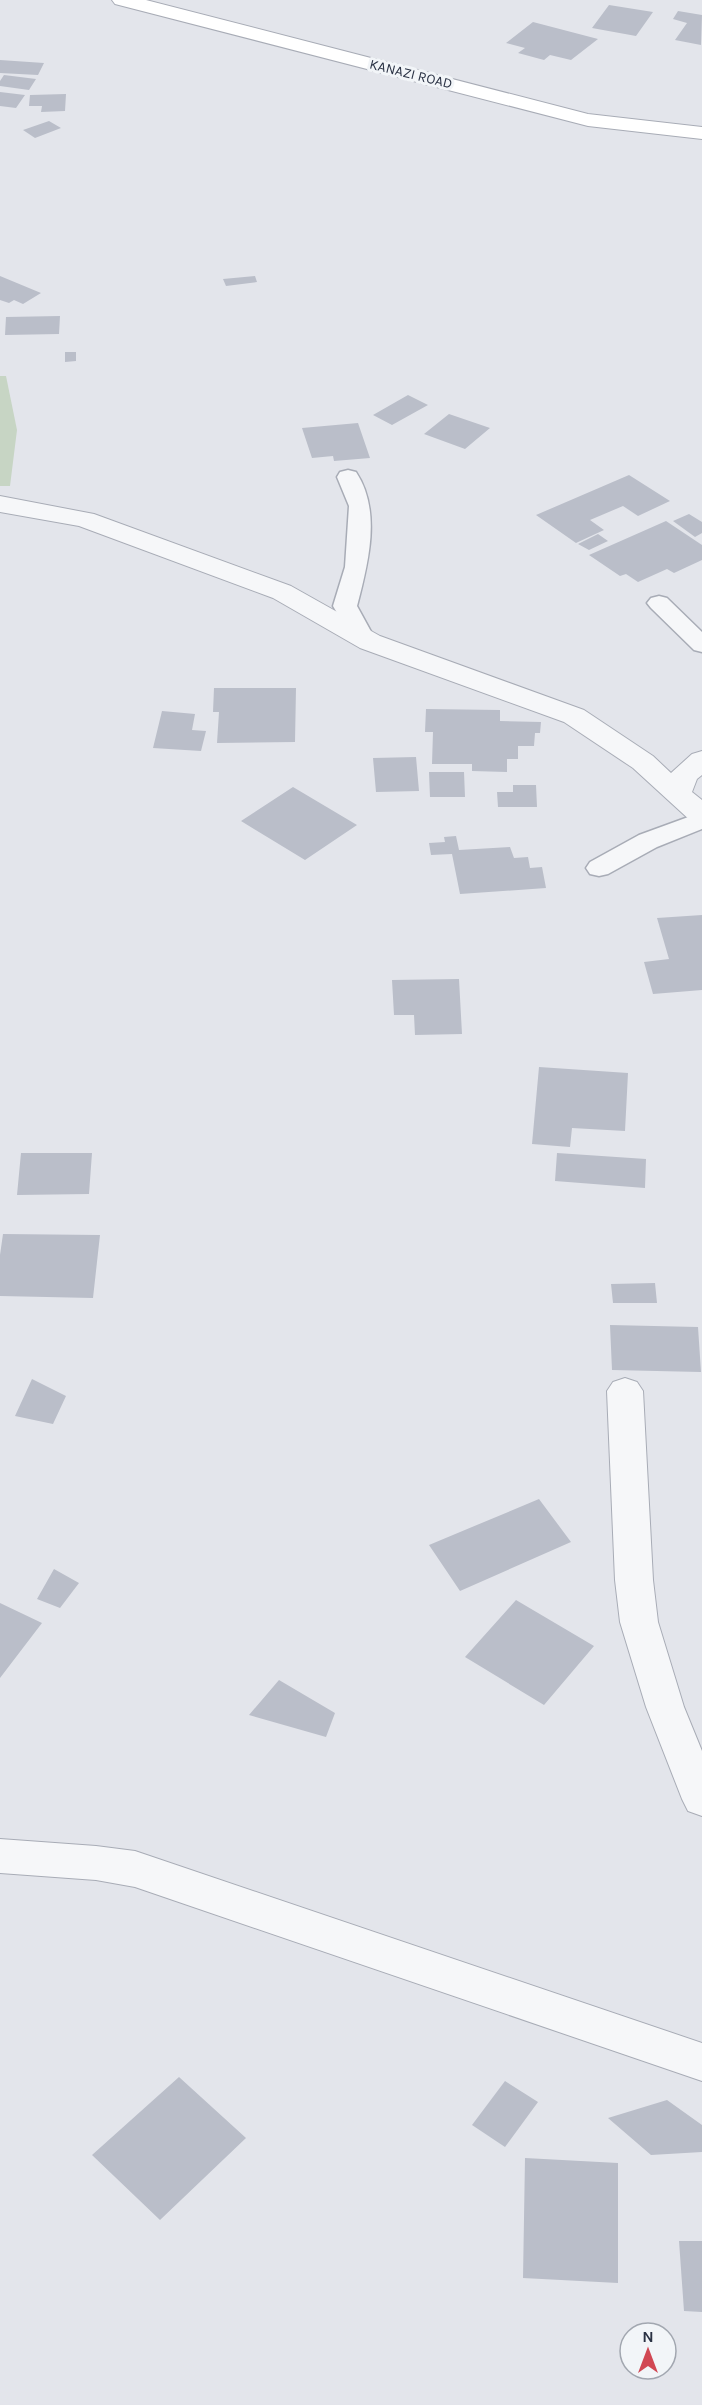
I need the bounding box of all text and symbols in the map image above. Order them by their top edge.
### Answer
street label: KANAZI ROAD [368,56,454,92]
north arrow [618,2321,678,2381]
text: N [642,2327,654,2346]

